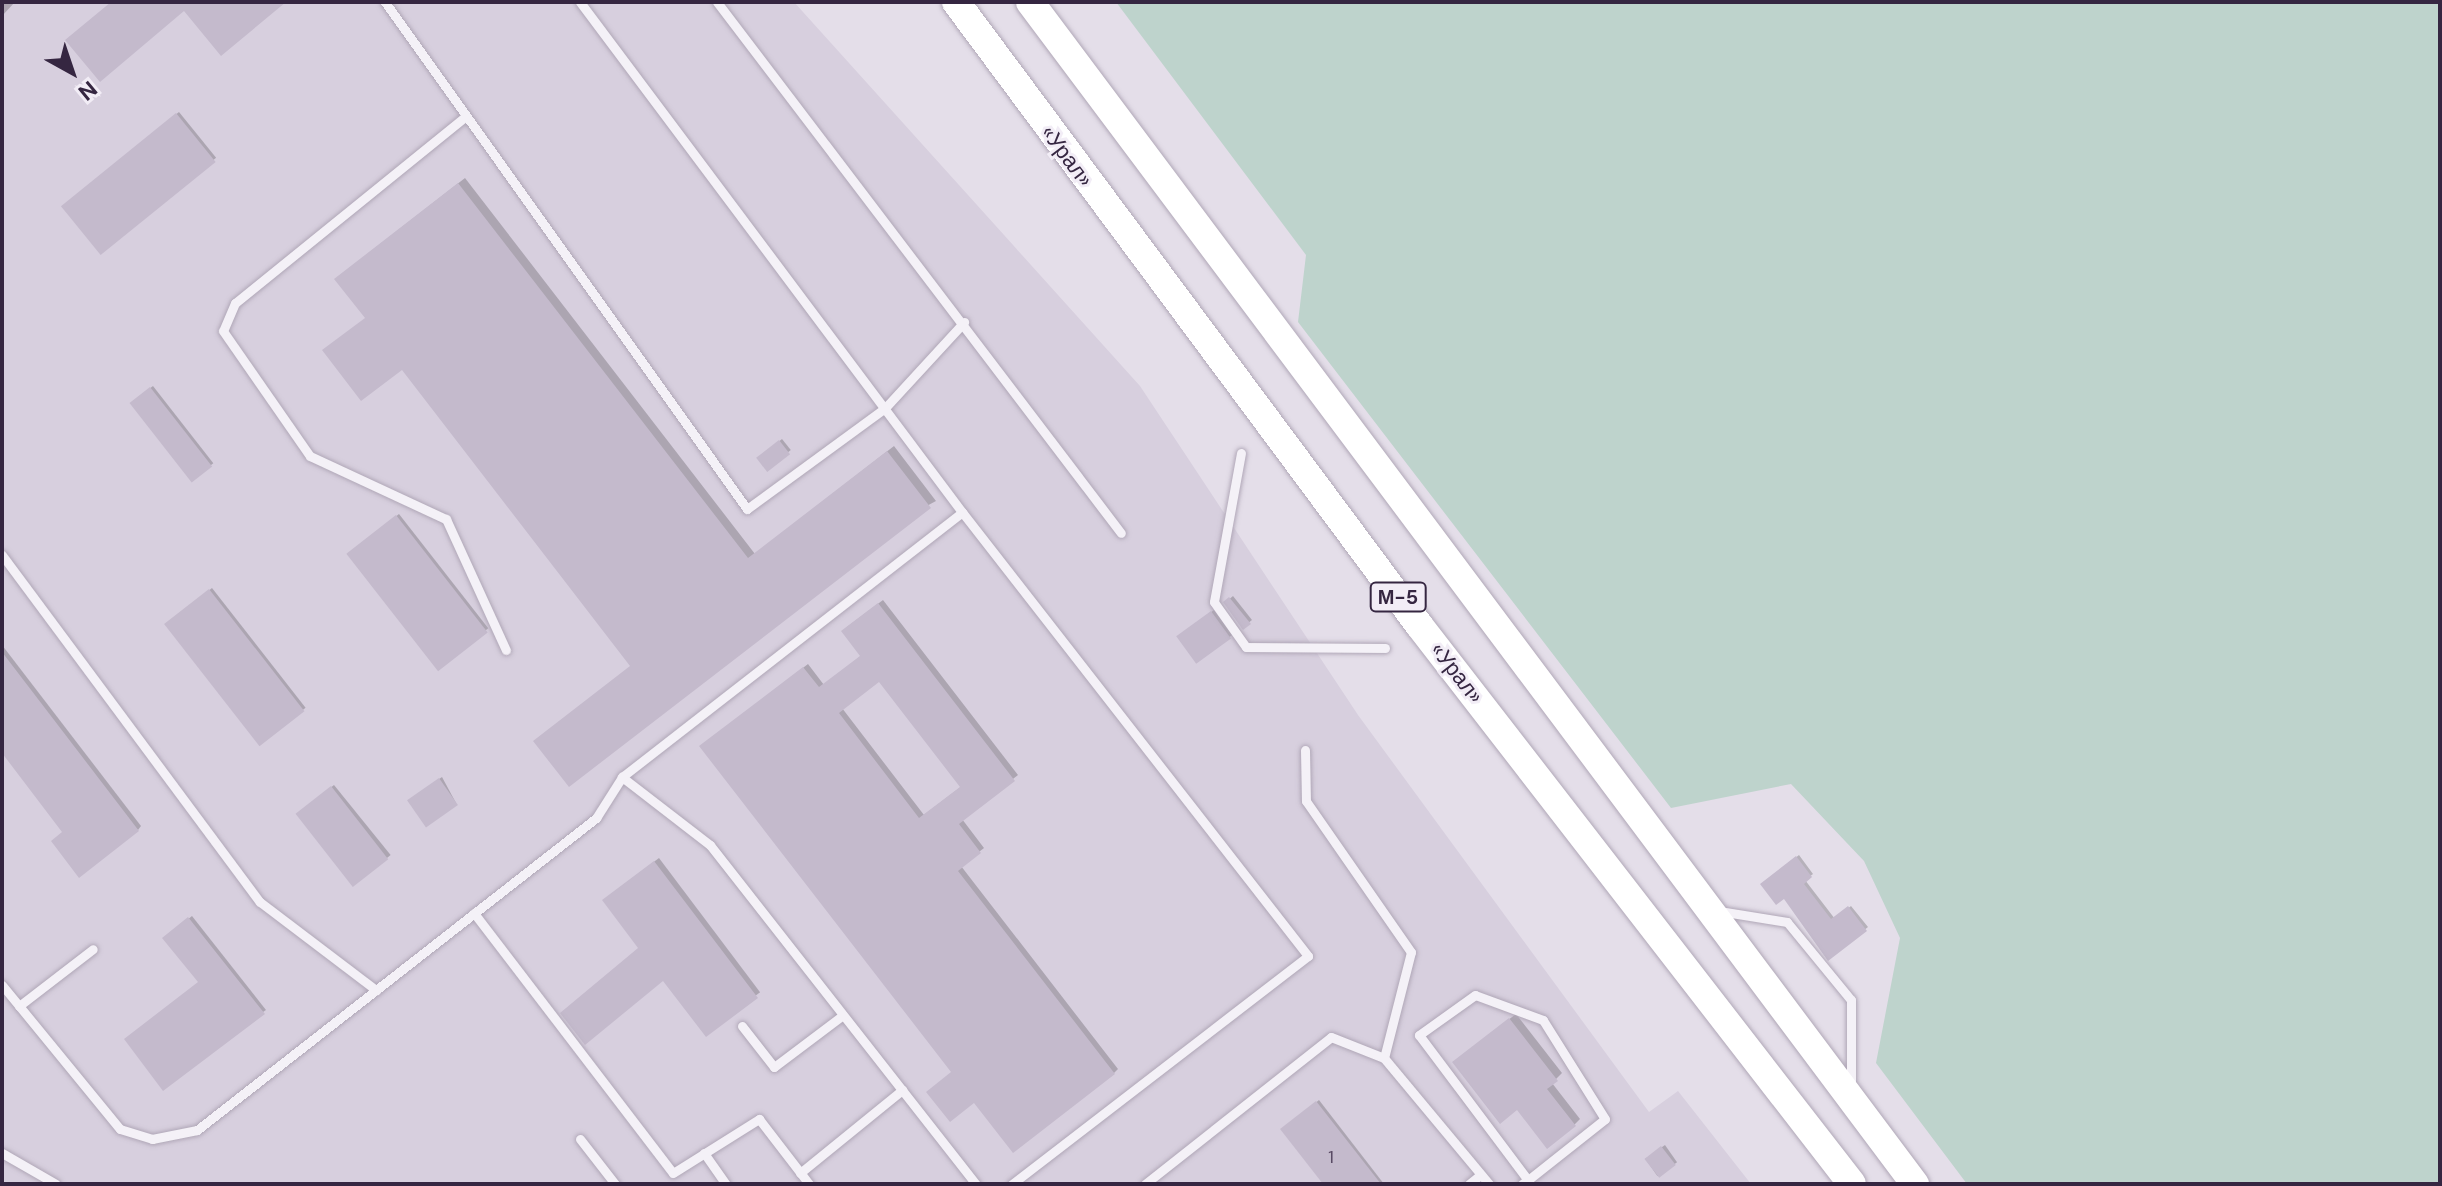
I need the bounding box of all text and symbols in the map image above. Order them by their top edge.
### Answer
north arrow [32,32,112,112]
text: N [72,74,103,107]
street label: «Урал» [1035,120,1099,192]
road number: М-5 [1368,581,1428,613]
street label: «Урал» [1425,637,1489,709]
house number: 1 [1328,1146,1334,1168]

